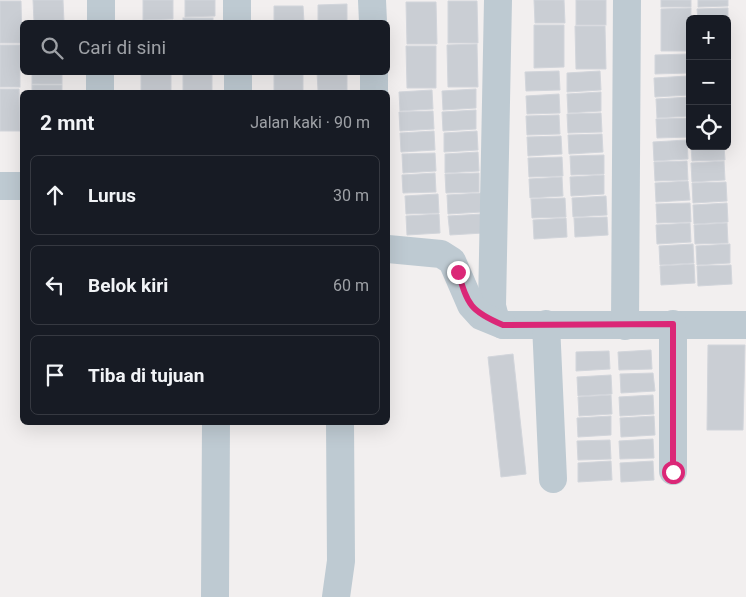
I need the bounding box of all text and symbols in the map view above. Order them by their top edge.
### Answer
map controls [686,15,731,150]
button: + [686,15,731,60]
search box [20,20,390,75]
icon: search [38,34,66,62]
text: Cari di sini [78,36,166,59]
button: − [686,60,731,105]
button: locate [686,105,731,150]
text: 2 mnt [40,111,94,135]
text: Jalan kaki · 90 m [250,113,370,132]
icon: ahead [41,181,69,209]
text: Lurus [88,184,136,207]
text: 30 m [333,186,369,205]
route end [447,261,470,284]
icon: left [41,271,69,299]
text: Belok kiri [88,274,168,297]
text: 60 m [333,276,369,295]
icon: arrive [41,361,69,389]
text: Tiba di tujuan [88,364,204,387]
route start [662,461,685,484]

